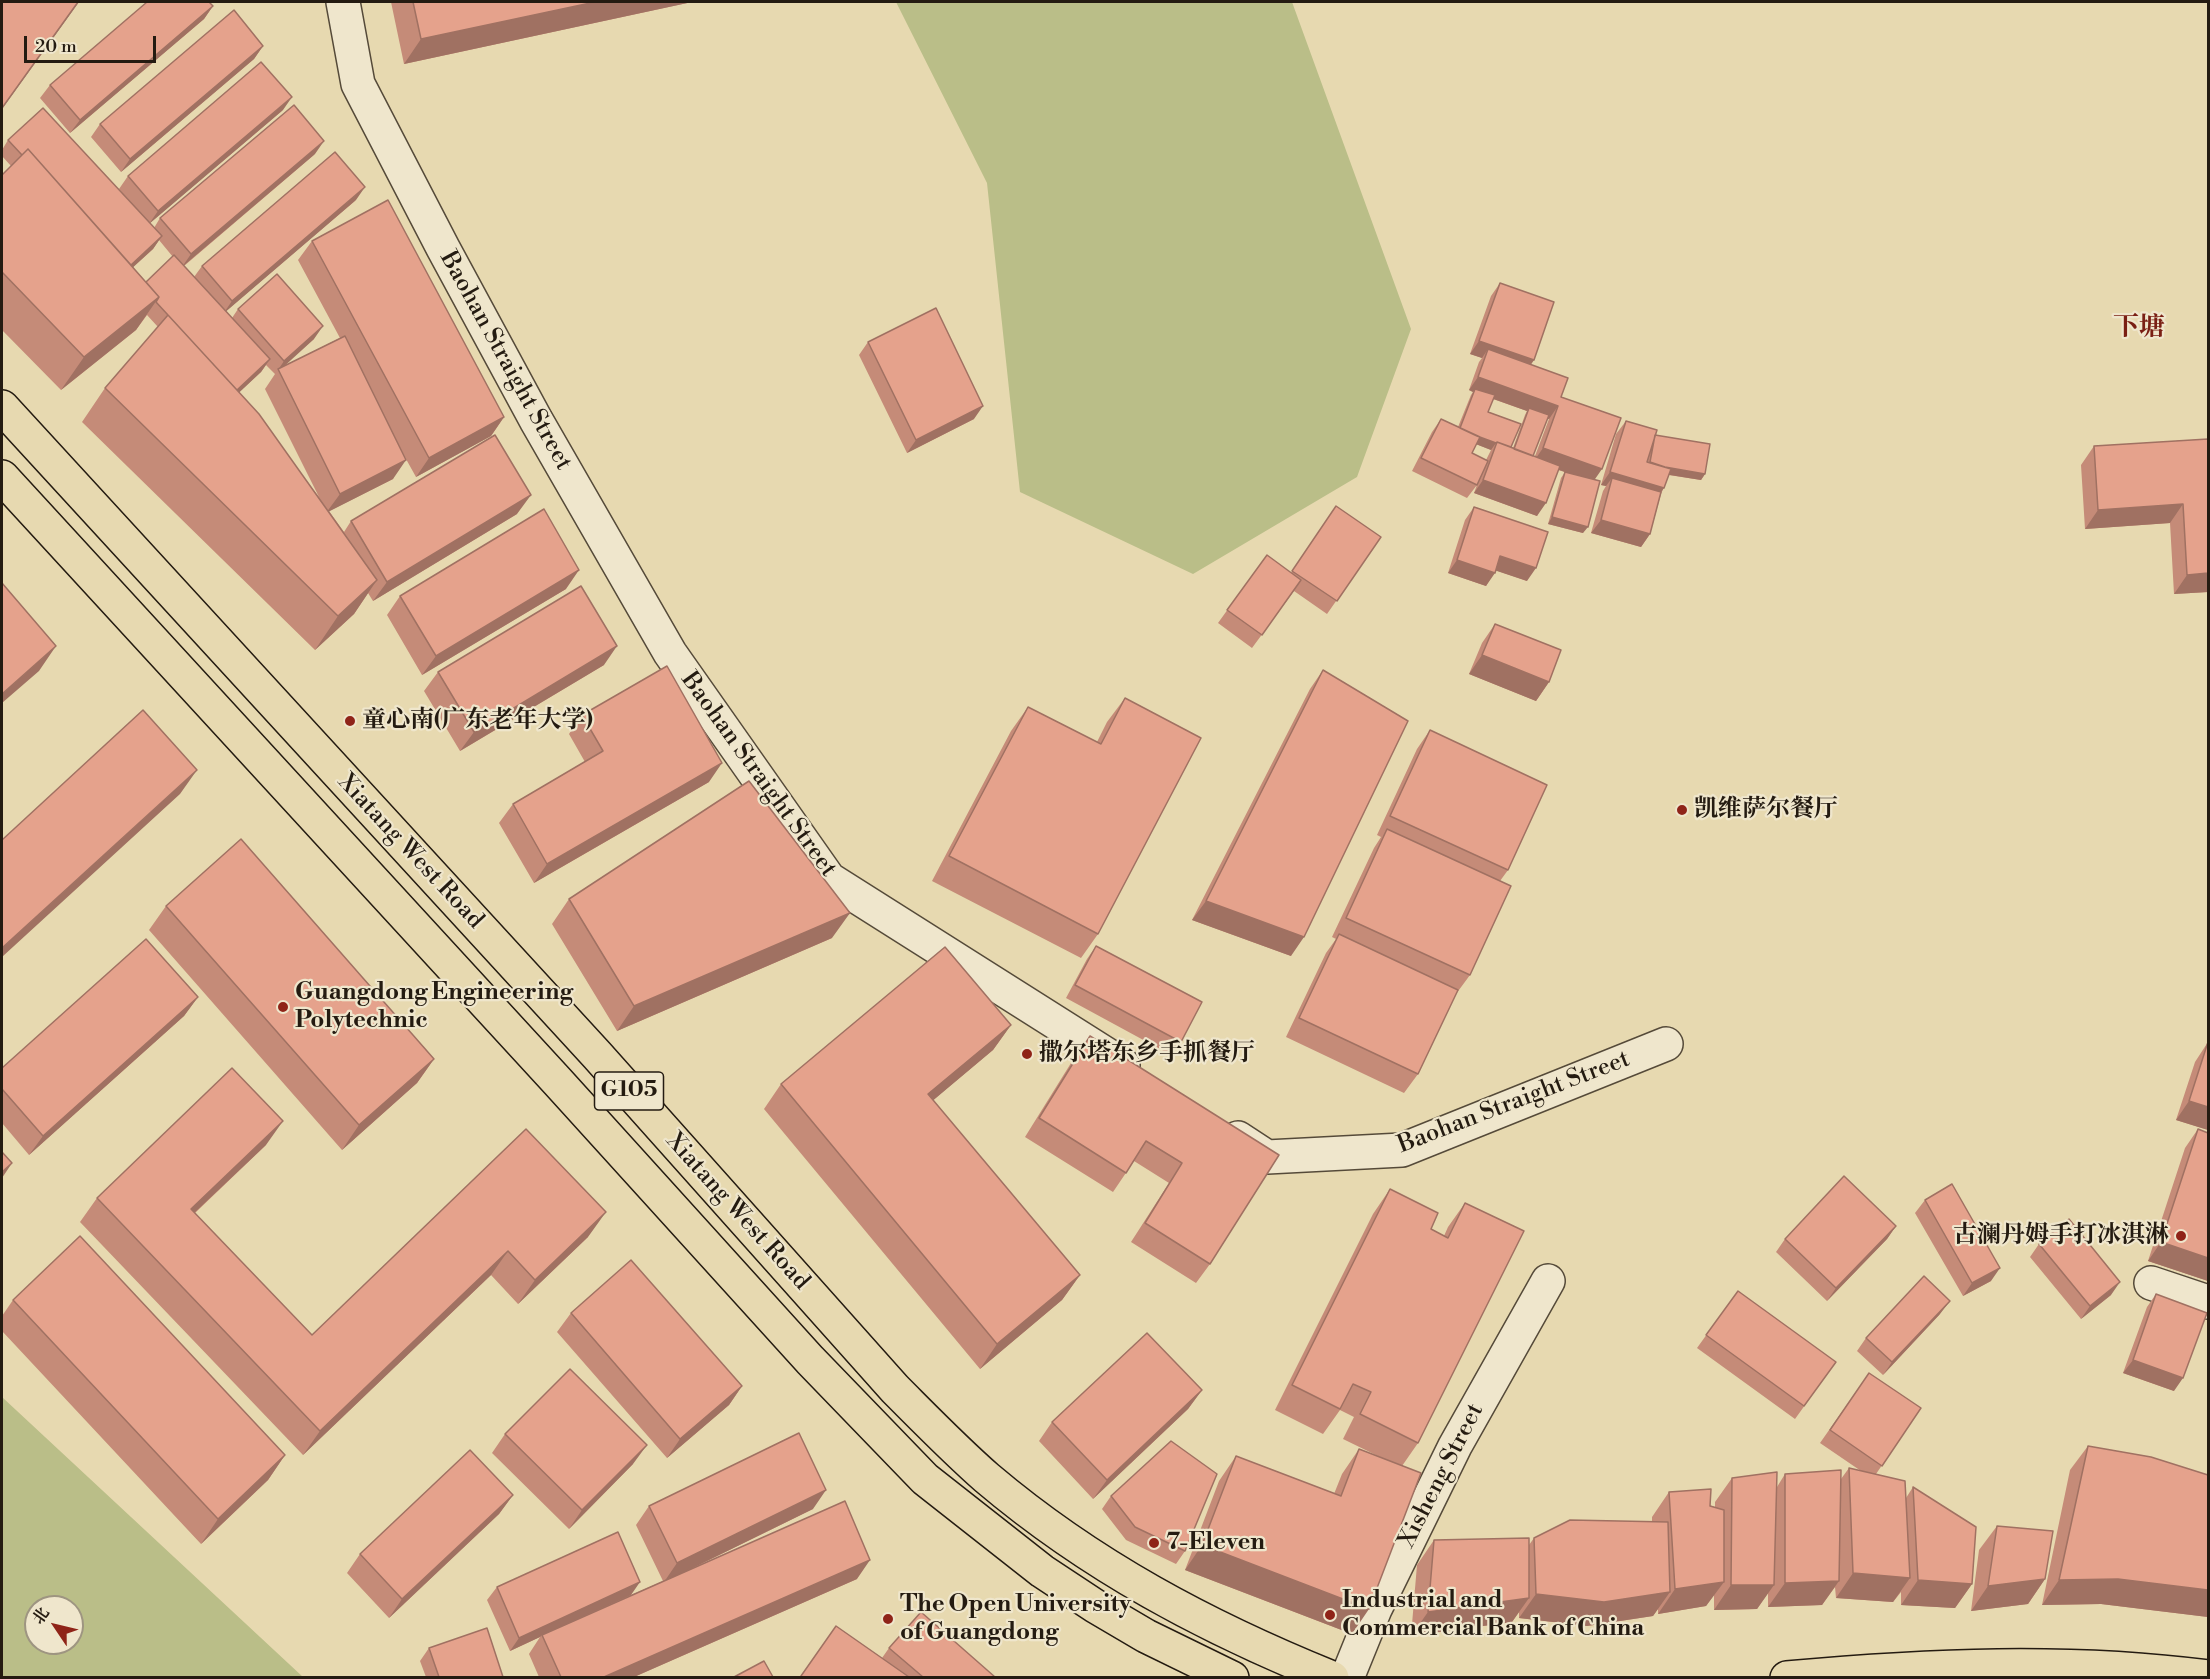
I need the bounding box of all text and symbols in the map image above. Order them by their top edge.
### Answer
scale bar [27,24,159,62]
text: 20 m [35,35,77,58]
street label: Baohan Straight Street [433,246,577,476]
district label: 下塘 [2113,313,2165,345]
street label: Baohan Straight Street [674,667,842,883]
place label: 童心南(广东老年大学) [362,707,593,735]
marker: 童心南(广东老年大学) [343,714,357,728]
street label: Xiatang West Road [331,769,489,935]
place label: 凯维萨尔餐厅 [1694,796,1838,824]
marker: 凯维萨尔餐厅 [1675,803,1689,817]
place label: Guangdong Engineering Polytechnic [295,979,573,1035]
marker: Guangdong Engineering Polytechnic [276,1000,290,1014]
place label: 撒尔塔东乡手抓餐厅 [1039,1040,1255,1068]
street label: Baohan Straight Street [1394,1045,1634,1161]
marker: 撒尔塔东乡手抓餐厅 [1020,1047,1034,1061]
road number: G105 [594,1072,664,1110]
street label: Xiatang West Road [659,1128,815,1296]
place label: 古澜丹姆手打冰淇淋 [1953,1222,2169,1250]
marker: 古澜丹姆手打冰淇淋 [2174,1229,2188,1243]
street label: Xisheng Street [1393,1399,1491,1553]
place label: 7-Eleven [1166,1529,1265,1557]
marker: 7-Eleven [1147,1536,1161,1550]
place label: Industrial and Commercial Bank of China [1342,1587,1644,1643]
place label: The Open University of Guangdong [900,1591,1131,1647]
north arrow [24,1595,84,1655]
text: 北 [28,1604,54,1628]
marker: Industrial and Commercial Bank of China [1323,1608,1337,1622]
marker: The Open University of Guangdong [881,1612,895,1626]

